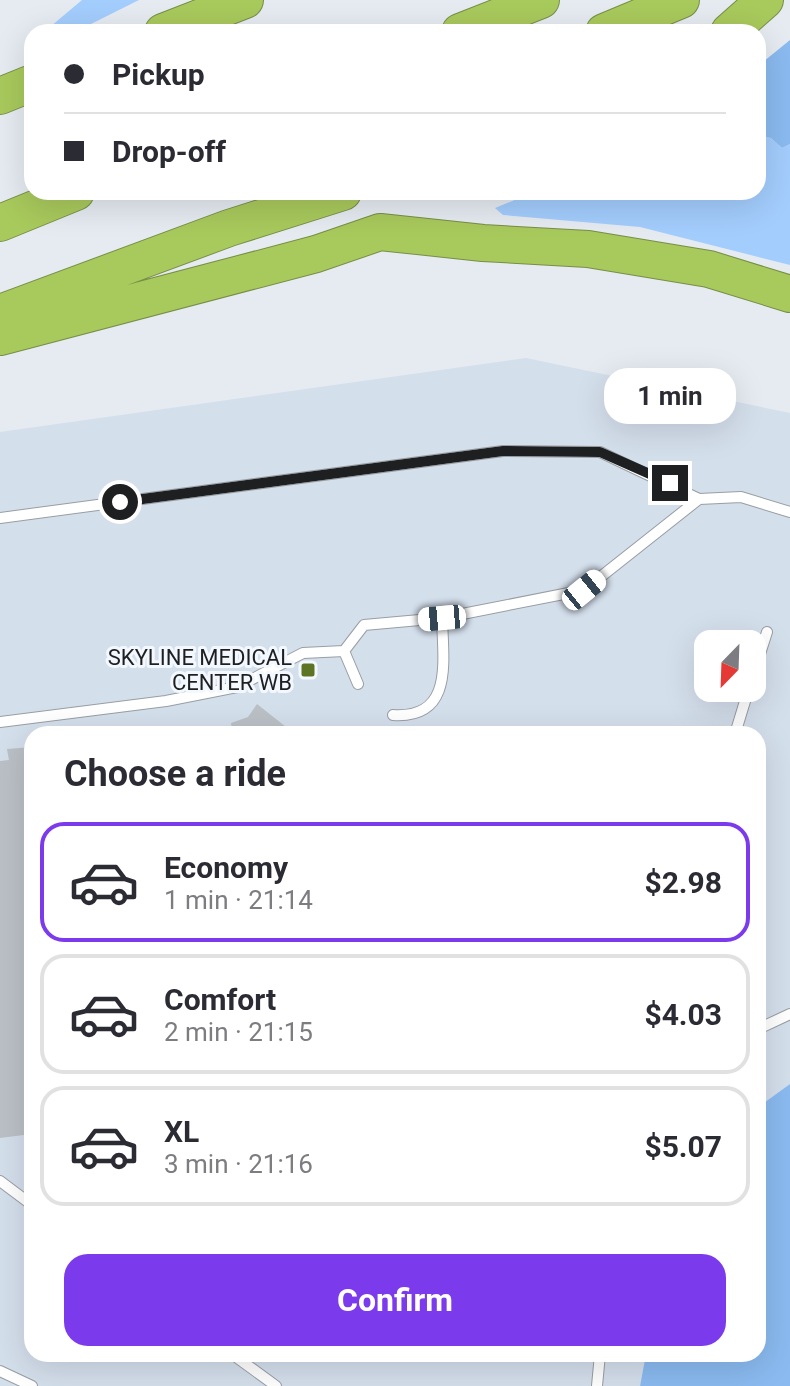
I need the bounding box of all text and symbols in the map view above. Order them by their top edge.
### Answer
text: Pickup [112,57,205,92]
text: Drop-off [112,134,226,169]
callout: 1 min [604,367,736,423]
text: 1 min [637,381,703,411]
route end [652,465,688,501]
route start [102,484,138,520]
car [558,566,610,614]
car [417,604,467,632]
north arrow [694,630,766,702]
map controls [694,630,766,702]
place label: SKYLINE MEDICAL CENTER WB [108,645,292,695]
marker: SKYLINE MEDICAL CENTER WB [299,661,317,679]
text: Choose a ride [64,753,286,795]
icon: car [68,846,140,918]
text: Economy [164,850,288,885]
text: $2.98 [644,865,722,900]
text: 1 min · 21:14 [164,885,313,915]
icon: car [68,978,140,1050]
text: Comfort [164,982,276,1017]
text: $4.03 [644,997,722,1032]
text: 2 min · 21:15 [164,1017,313,1047]
icon: car [68,1110,140,1182]
text: XL [164,1114,199,1149]
text: $5.07 [644,1129,722,1164]
text: 3 min · 21:16 [164,1149,313,1179]
button: Confirm [64,1254,726,1346]

